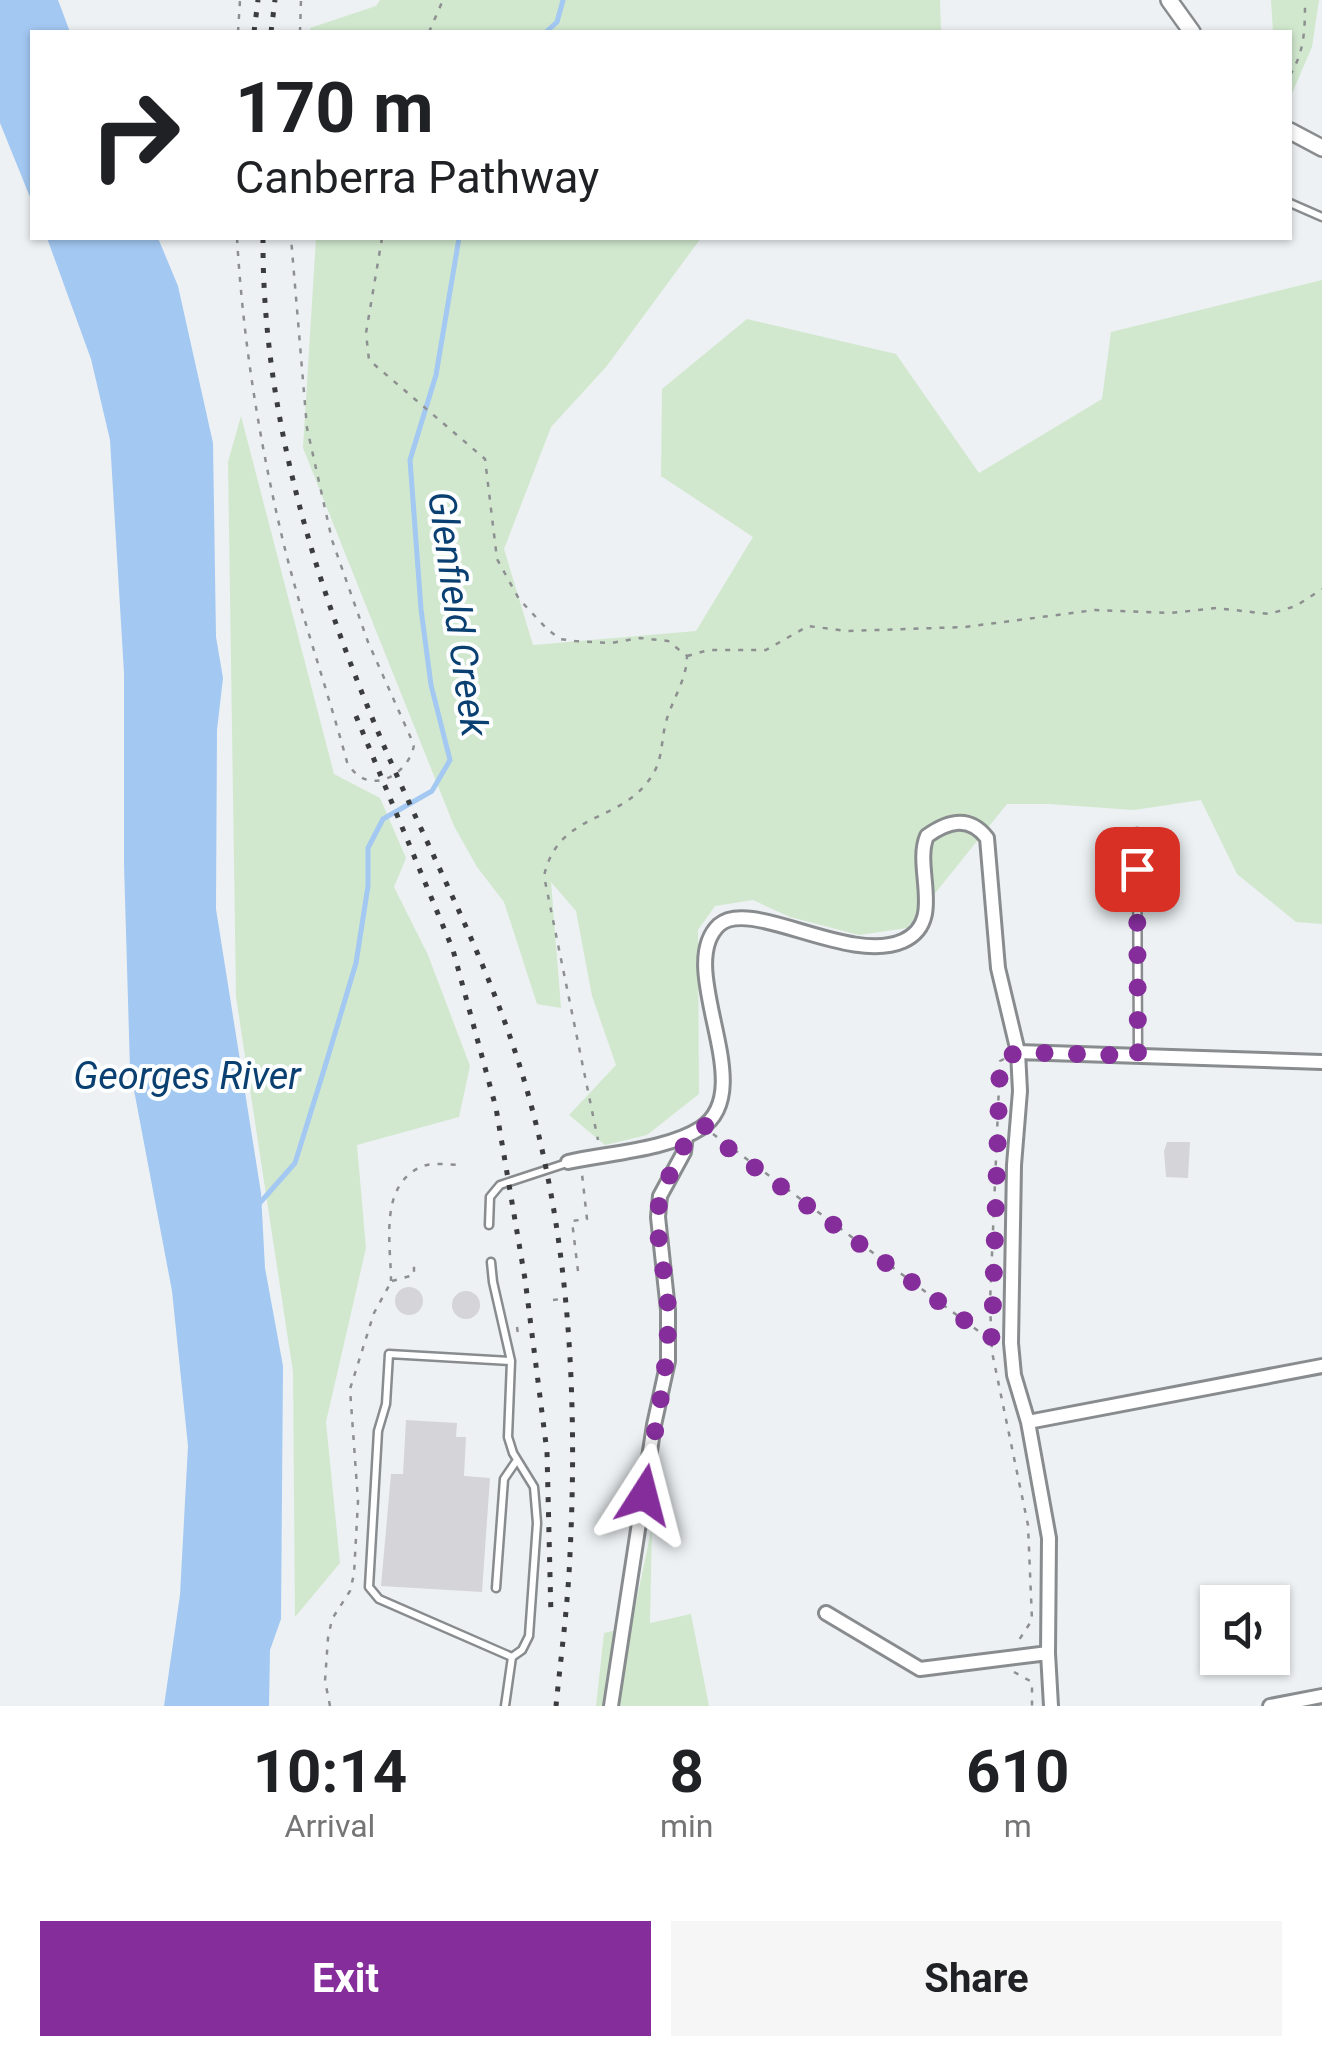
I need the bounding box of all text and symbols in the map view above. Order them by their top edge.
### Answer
text: 170 m [235,67,434,149]
icon: right [70,70,200,200]
text: Canberra Pathway [235,151,599,204]
water label: Glenfield Creek [419,489,497,741]
pin [1095,827,1180,912]
icon: arrive [1110,842,1165,897]
water label: Georges River [73,1054,302,1098]
position arrow [592,1443,696,1547]
map controls [1200,1585,1290,1675]
button: sound [1200,1585,1290,1675]
text: 10:14 [253,1736,407,1807]
text: 8 [669,1736,704,1807]
text: 610 [966,1736,1069,1807]
text: Arrival [285,1807,375,1845]
text: min [660,1807,713,1845]
text: m [1004,1807,1032,1845]
button: Exit [40,1921,651,2036]
button: Share [671,1921,1282,2036]

